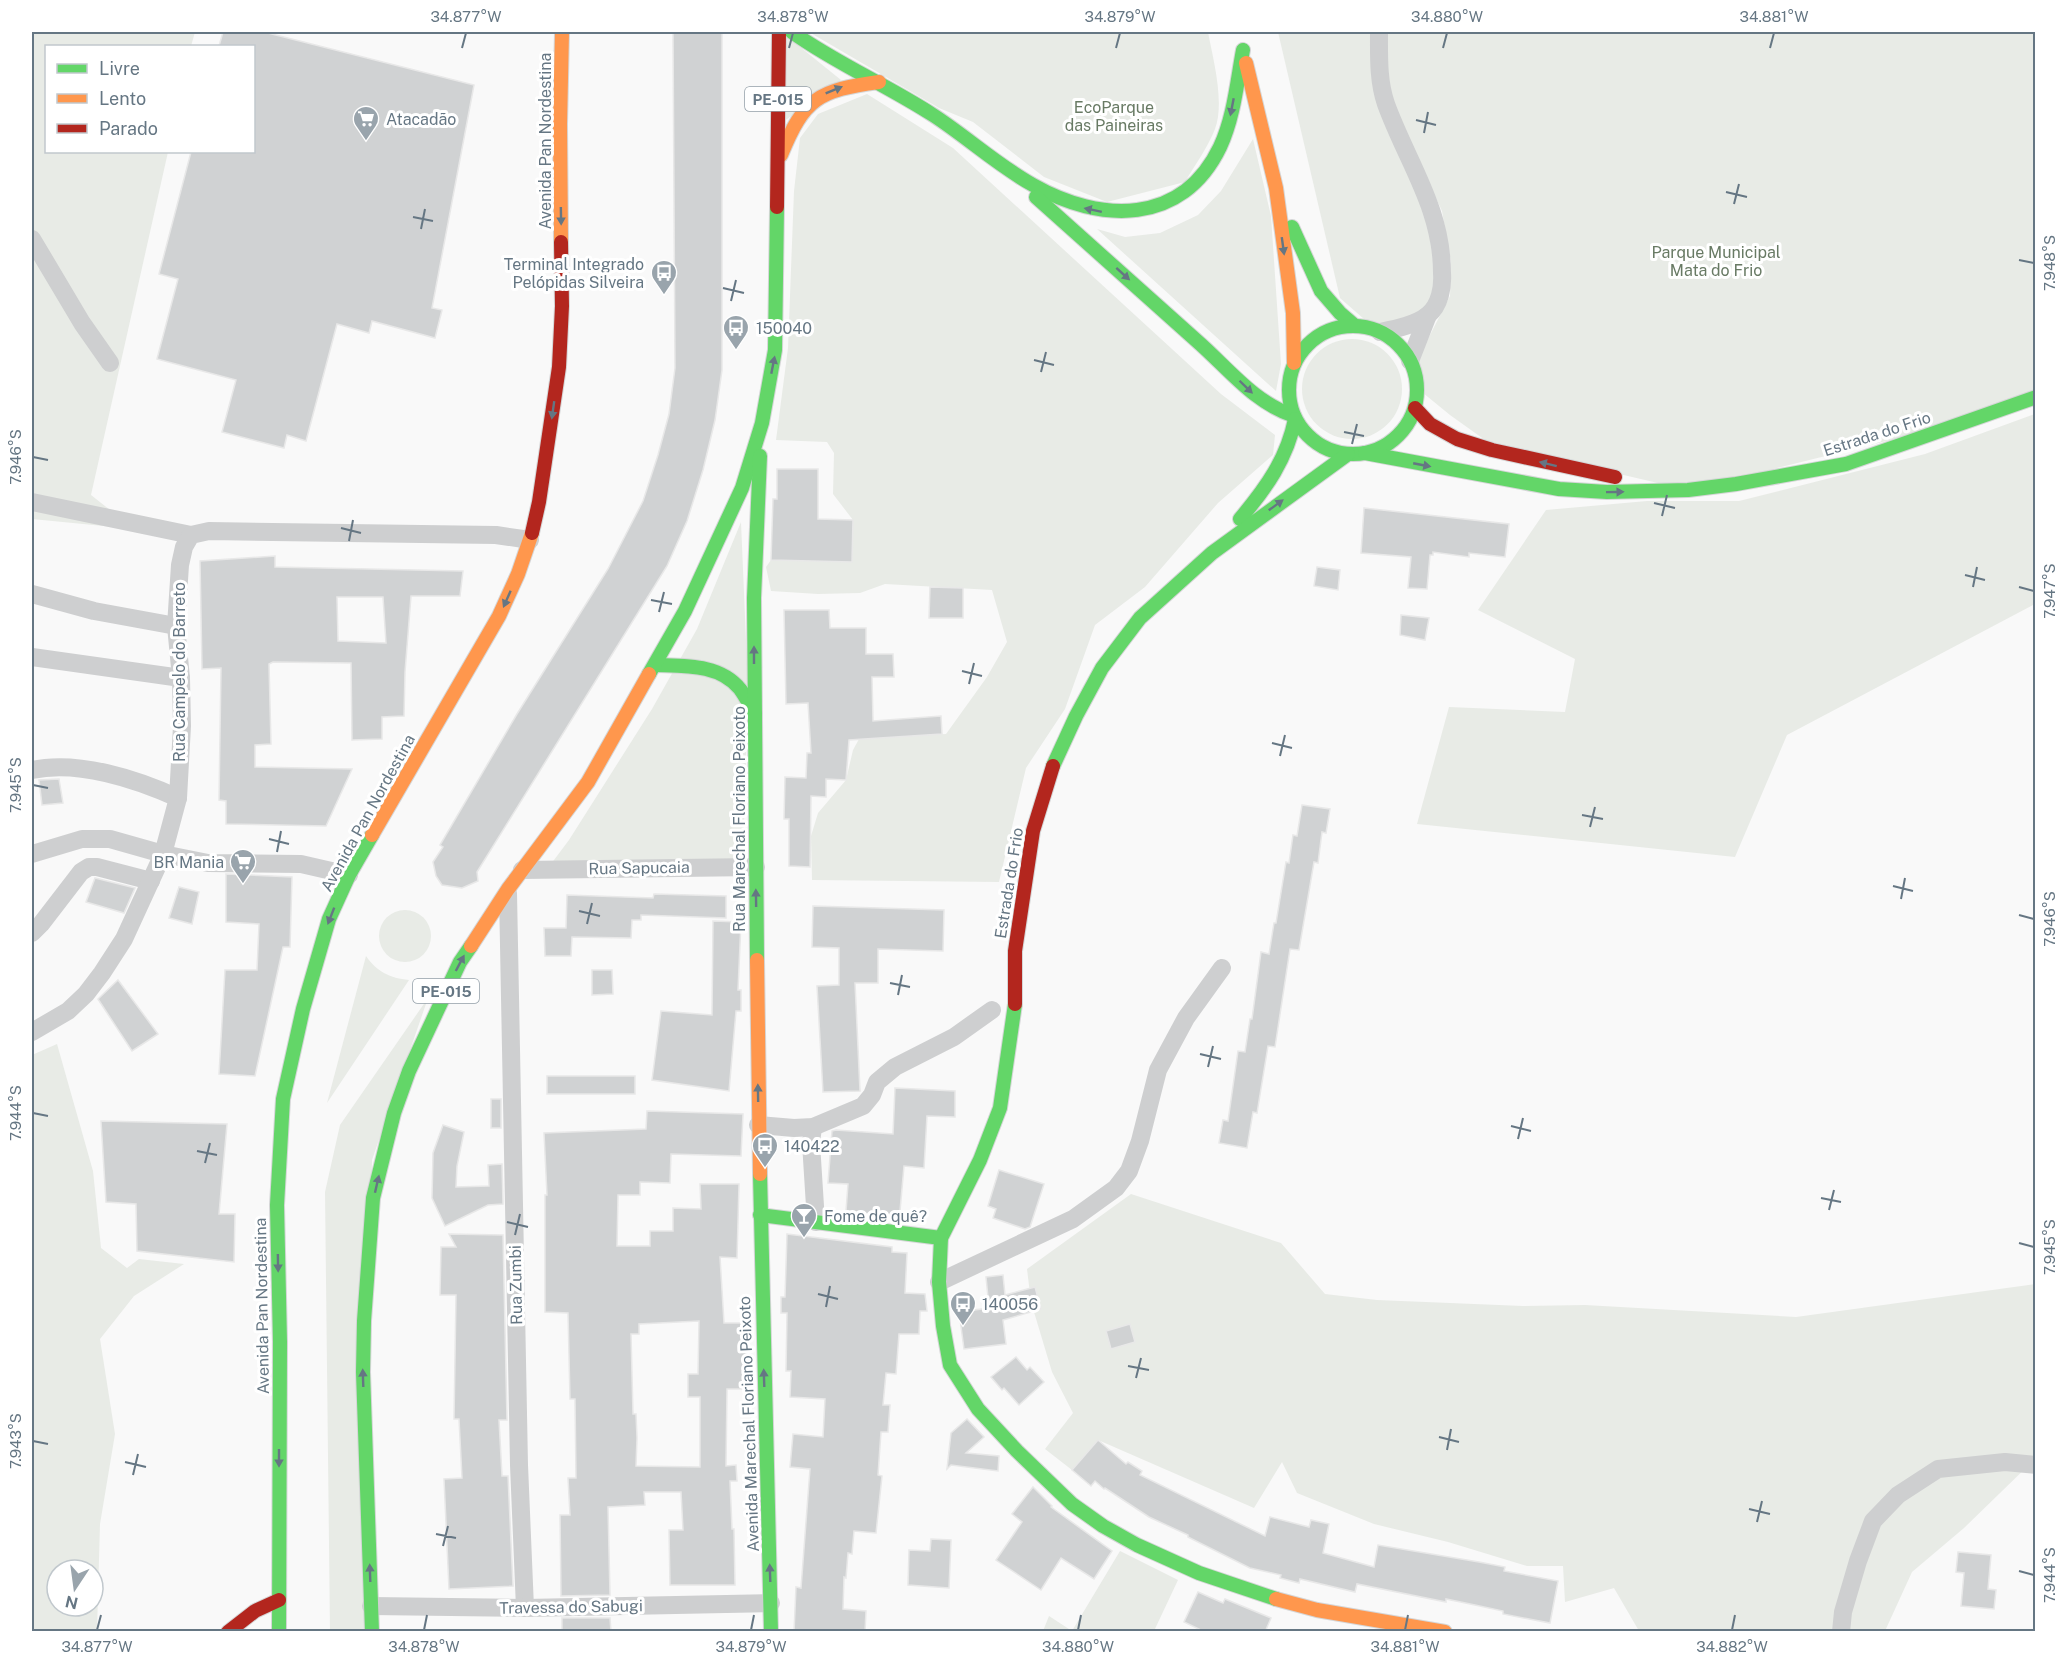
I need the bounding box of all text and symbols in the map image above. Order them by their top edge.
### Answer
text: 34.877°W [430,8,502,25]
text: 34.878°W [757,8,829,25]
text: 34.879°W [1085,8,1156,25]
text: 34.880°W [1411,8,1483,25]
text: 34.881°W [1740,8,1808,25]
legend [45,45,255,153]
street label: Avenida Pan Nordestina [536,53,555,229]
text: Livre [99,58,140,79]
one-way arrow [825,85,843,95]
road number: PE-015 [745,87,811,111]
text: Lento [99,88,146,109]
park label: EcoParque das Paineiras [1065,98,1163,135]
one-way arrow [1227,98,1236,117]
supermarket icon: Atacadão [351,104,381,142]
place label: Atacadão [386,110,456,129]
text: Parado [99,118,158,139]
one-way arrow [1083,205,1102,214]
one-way arrow [556,206,566,225]
text: 7.948°S [2041,235,2058,291]
one-way arrow [1279,236,1288,255]
park label: Parque Municipal Mata do Frio [1651,243,1781,280]
place label: Terminal Integrado Pelópidas Silveira [504,255,644,292]
bus stop icon: Terminal Integrado Pelópidas Silveira [649,258,679,296]
one-way arrow [1115,267,1130,280]
bus stop icon: 150040 [721,313,751,351]
place label: 150040 [756,319,812,338]
one-way arrow [769,355,778,374]
one-way arrow [1238,380,1253,394]
one-way arrow [548,401,557,420]
street label: Estrada do Frio [1821,408,1933,460]
text: 7.946°S [7,429,24,485]
one-way arrow [1539,458,1557,468]
one-way arrow [1413,461,1432,470]
one-way arrow [1606,487,1625,497]
one-way arrow [1267,499,1283,511]
text: 7.947°S [2041,563,2058,619]
street label: Rua Campelo do Barreto [170,582,189,762]
one-way arrow [502,590,511,607]
one-way arrow [749,646,759,665]
street label: Rua Marechal Floriano Peixoto [730,706,749,932]
street label: Avenida Pan Nordestina [317,731,419,895]
text: 7.945°S [7,757,24,813]
street label: Estrada do Frio [991,826,1027,940]
supermarket icon: BR Mania [228,847,258,885]
place label: BR Mania [153,853,224,872]
street label: Rua Sapucaia [588,858,690,878]
one-way arrow [751,889,761,908]
text: 7.946°S [2041,891,2058,947]
one-way arrow [326,907,335,925]
one-way arrow [455,955,465,972]
road number: PE-015 [413,979,479,1003]
one-way arrow [753,1084,763,1103]
text: 7.944°S [7,1085,24,1141]
bus stop icon: 140422 [750,1131,780,1169]
place label: 140422 [784,1137,839,1156]
one-way arrow [372,1175,382,1193]
bar icon: Fome de quê? [789,1201,819,1239]
place label: Fome de quê? [824,1207,927,1226]
street label: Avenida Pan Nordestina [251,1217,273,1395]
text: 7.945°S [2041,1219,2058,1275]
street label: Rua Zumbi [506,1245,526,1325]
one-way arrow [274,1254,283,1273]
bus stop icon: 140056 [948,1289,978,1327]
place label: 140056 [982,1295,1038,1314]
street label: Avenida Marechal Floriano Peixoto [735,1296,763,1552]
one-way arrow [358,1369,368,1388]
one-way arrow [760,1369,769,1388]
text: 7.943°S [7,1413,24,1469]
one-way arrow [274,1449,284,1468]
text: 7.944°S [2041,1547,2058,1603]
north arrow [45,1558,105,1618]
one-way arrow [365,1564,375,1583]
one-way arrow [765,1564,775,1583]
text: N [64,1591,80,1613]
street label: Travessa do Sabugi [499,1596,643,1618]
text: 34.877°W [61,1638,133,1655]
text: 34.878°W [388,1638,460,1655]
text: 34.879°W [716,1638,787,1655]
text: 34.880°W [1042,1638,1114,1655]
text: 34.881°W [1371,1638,1439,1655]
text: 34.882°W [1696,1638,1768,1655]

